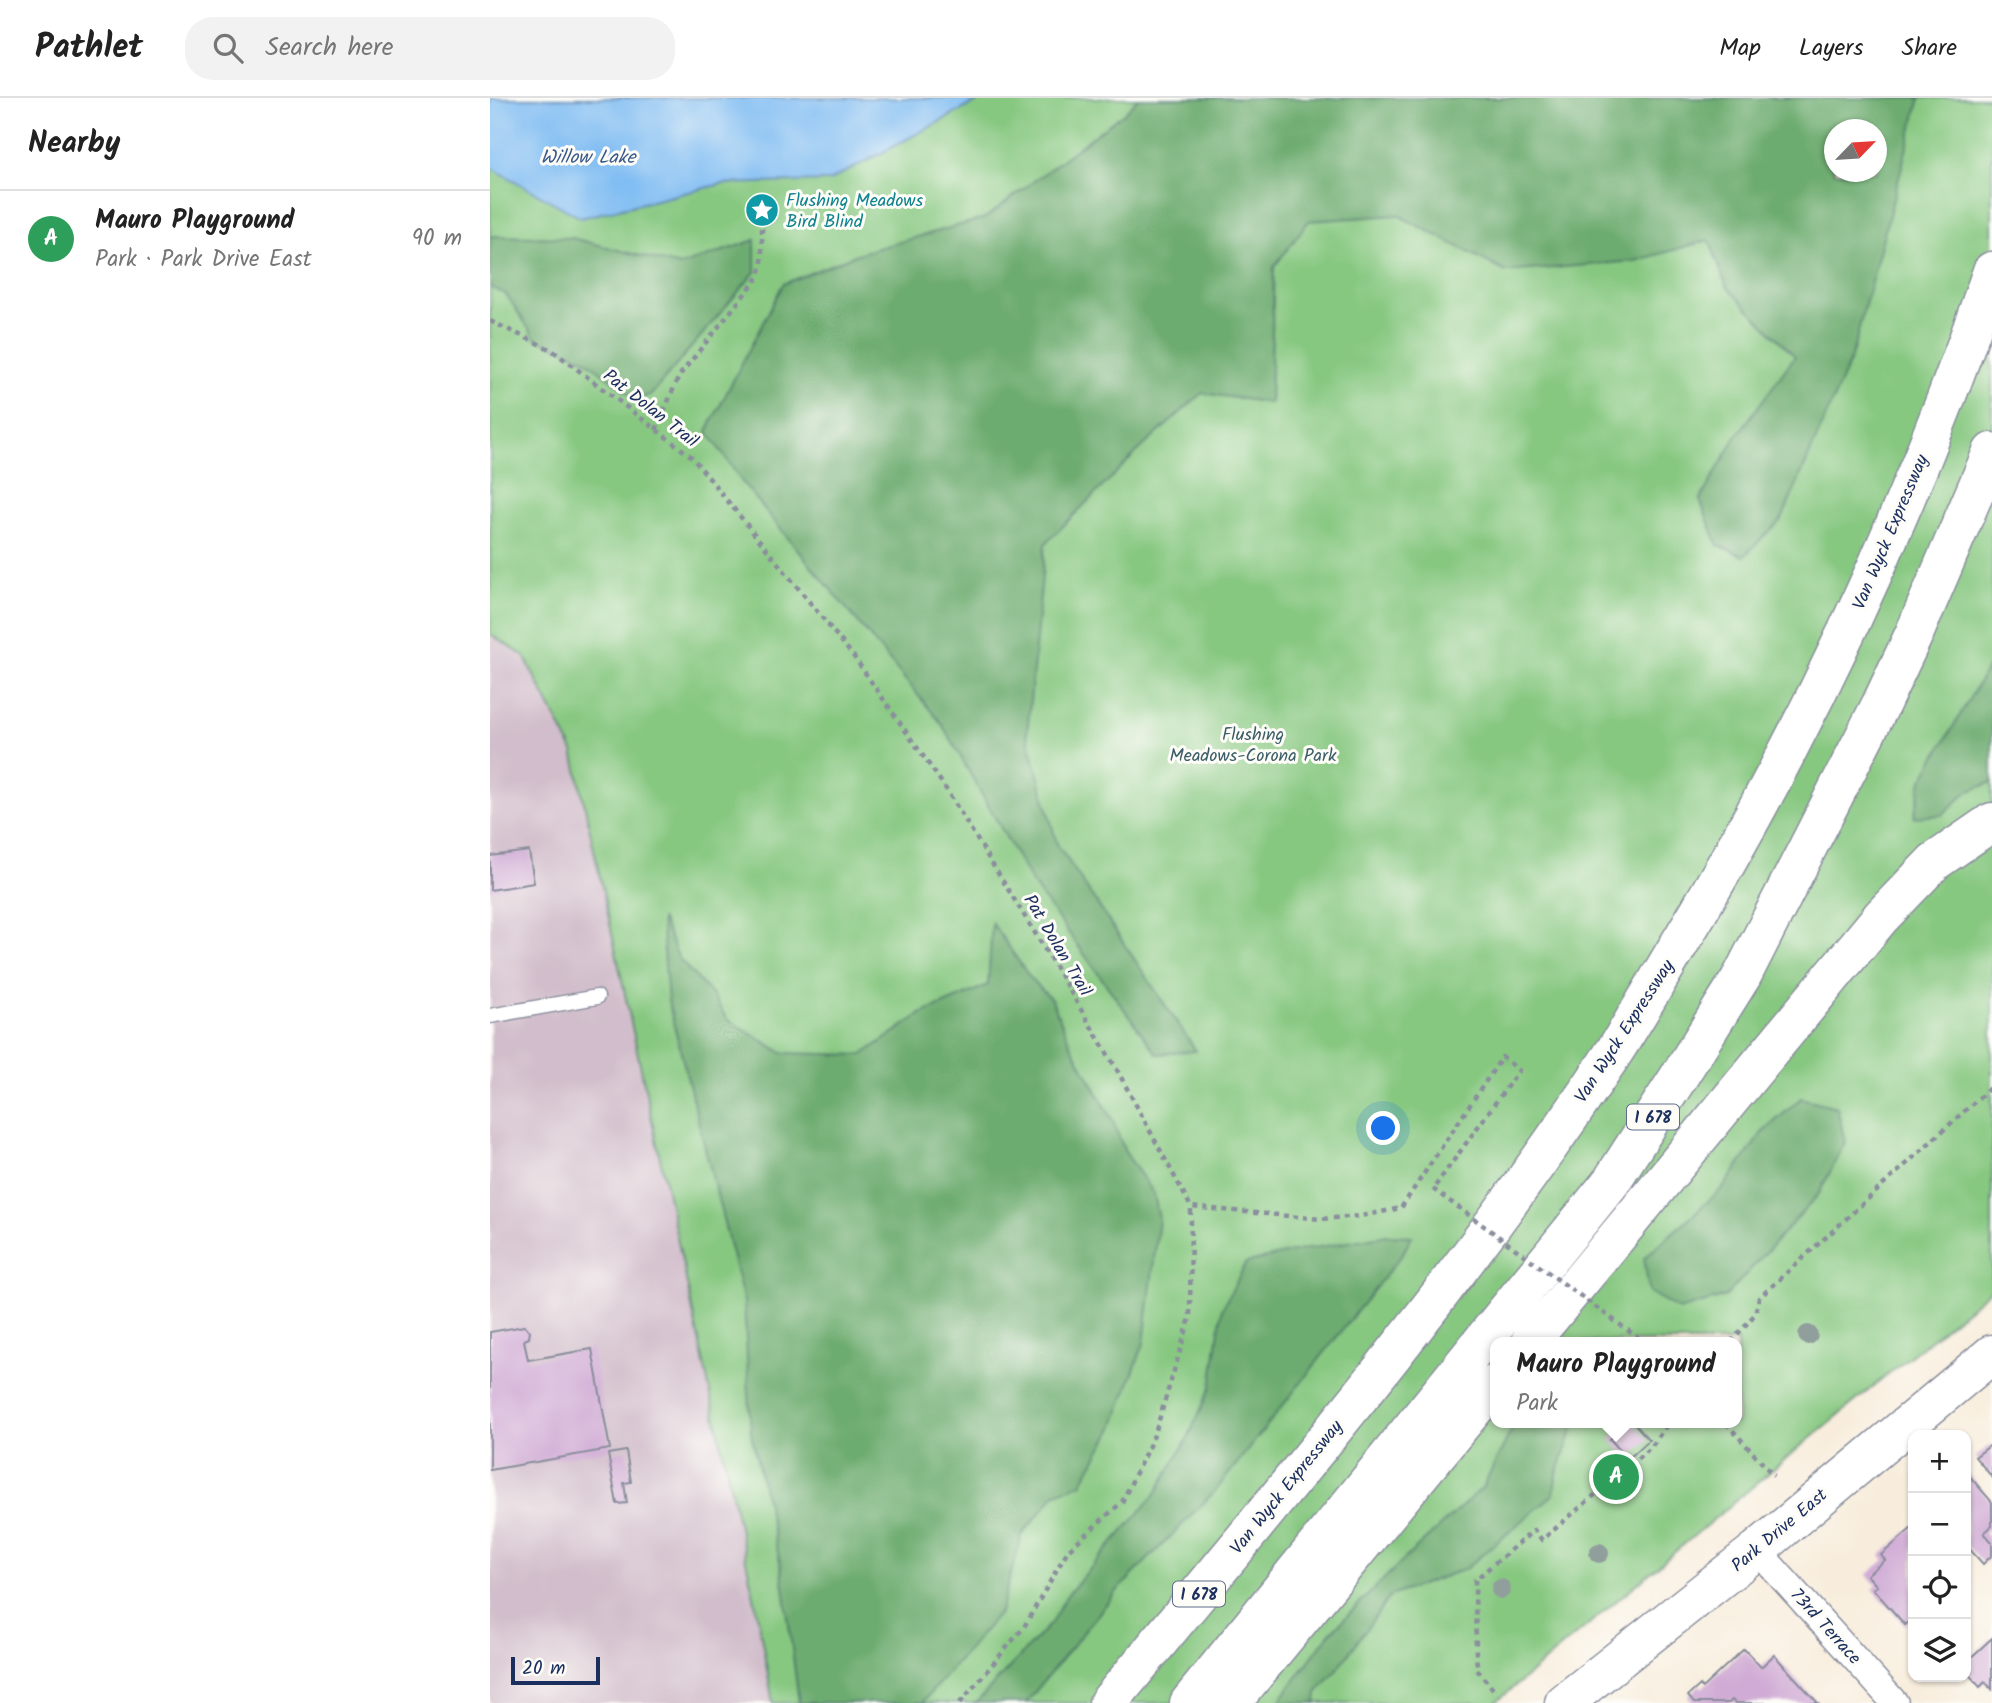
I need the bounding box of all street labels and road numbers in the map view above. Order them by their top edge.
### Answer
street label: Pat Dolan Trail [596,362,705,456]
street label: Van Wyck Expressway [1846,450,1937,615]
street label: Pat Dolan Trail [1015,889,1099,1003]
street label: Van Wyck Expressway [1568,954,1683,1109]
road number: I 678 [1627,1105,1679,1130]
street label: Van Wyck Expressway [1224,1414,1351,1562]
street label: Park Drive East [1725,1481,1835,1580]
road number: I 678 [1173,1582,1225,1606]
street label: 73rd Terrace [1782,1582,1867,1672]

